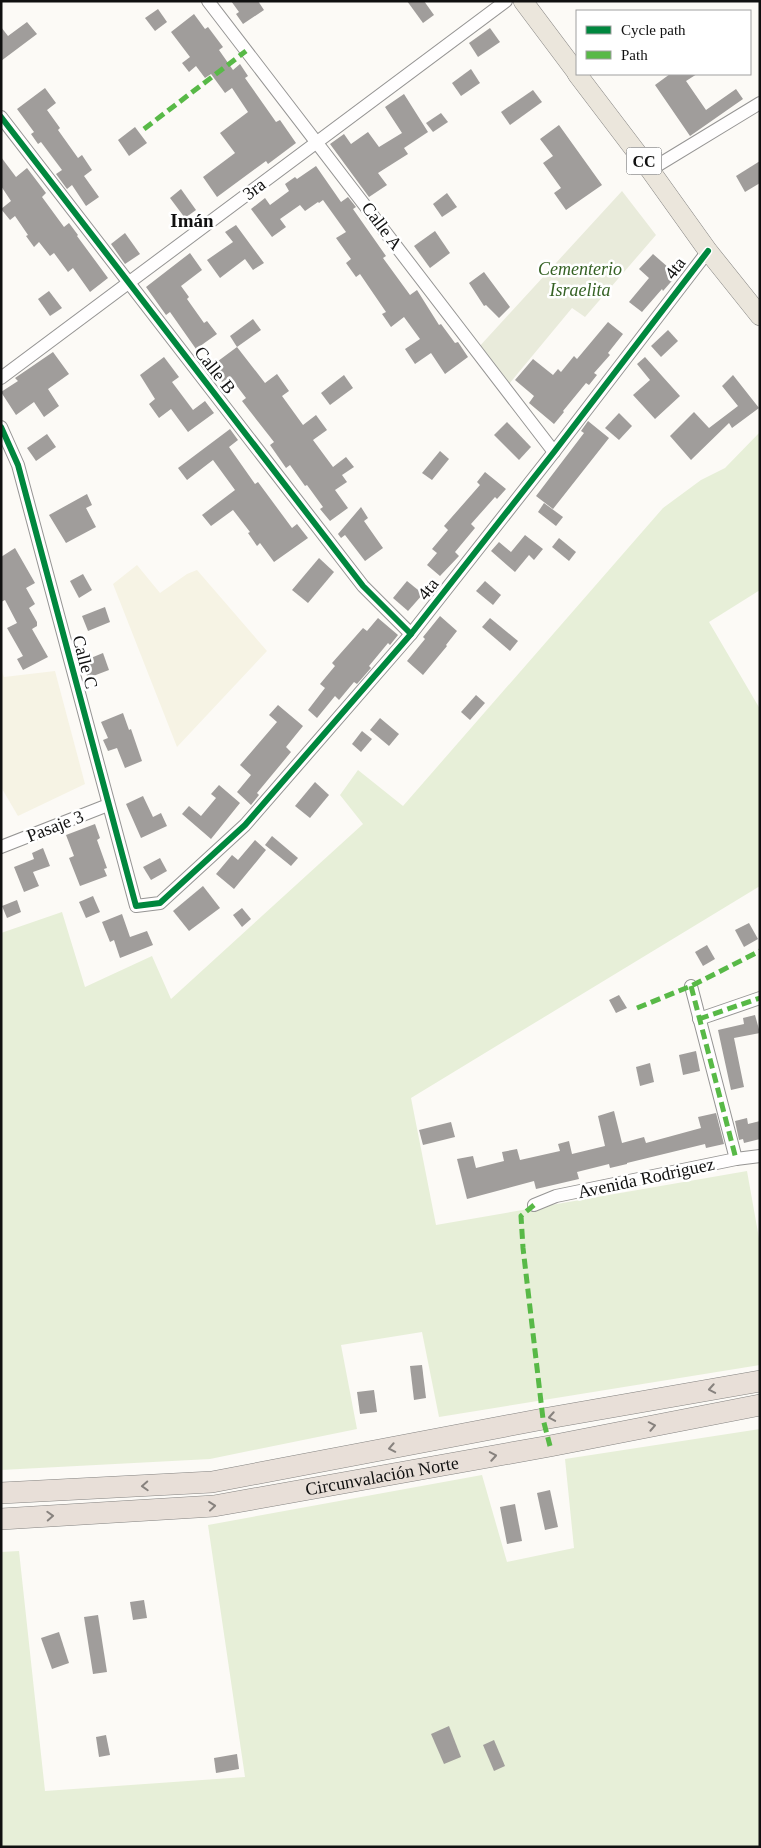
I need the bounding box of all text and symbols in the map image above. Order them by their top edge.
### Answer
legend [576,10,751,75]
text: Cycle path [621,22,686,38]
text: Path [621,47,648,63]
road number: CC [626,148,662,175]
street label: 3ra [239,174,269,204]
street label: Calle A [358,198,406,254]
district label: Imán [170,210,214,231]
street label: 4ta [660,253,690,283]
park label: Cementerio Israelita [538,259,622,300]
street label: Calle B [190,342,240,398]
street label: 4ta [413,574,443,604]
street label: Calle C [68,633,102,691]
street label: Pasaje 3 [24,806,86,846]
street label: Avenida Rodriguez [576,1154,716,1202]
one-way arrow [707,1384,716,1394]
one-way arrow [547,1412,556,1422]
one-way arrow [648,1422,657,1432]
one-way arrow [388,1442,396,1452]
street label: Circunvalación Norte [304,1452,460,1500]
one-way arrow [488,1452,497,1462]
one-way arrow [141,1480,149,1491]
one-way arrow [208,1501,216,1512]
one-way arrow [46,1511,54,1522]

